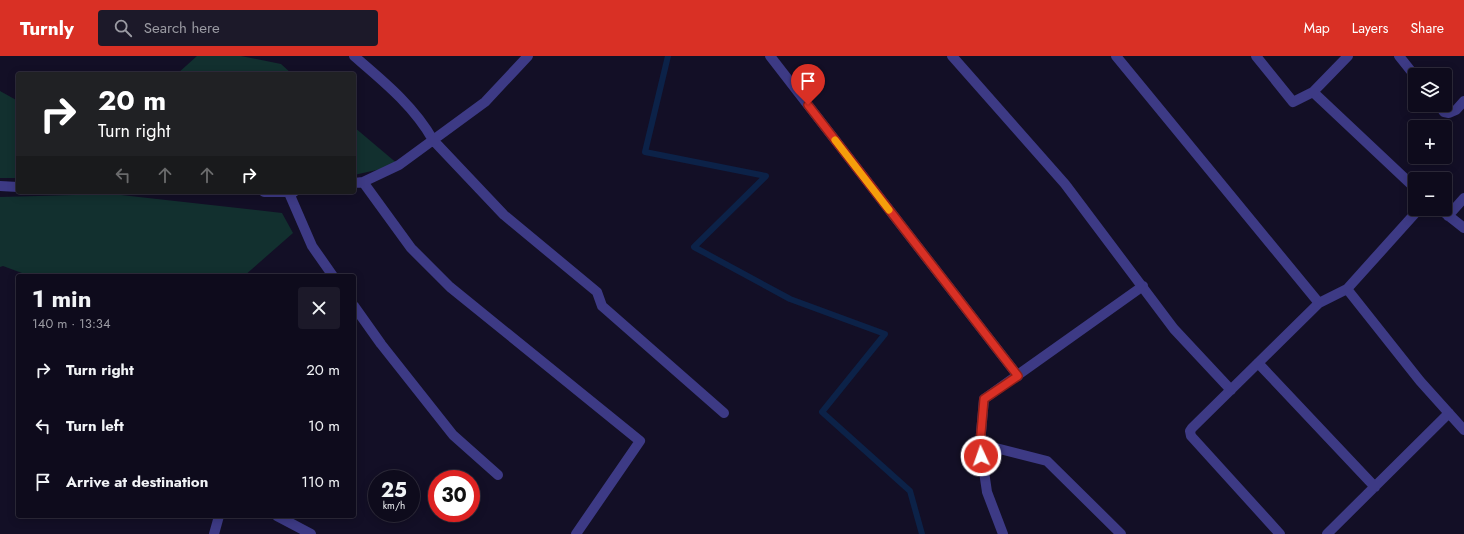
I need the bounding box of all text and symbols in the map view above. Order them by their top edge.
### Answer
search box [98,10,378,46]
text: Turnly [20,15,74,42]
icon: search [112,17,134,39]
text: Search here [144,17,220,39]
text: Map [1304,18,1330,38]
text: Layers [1352,18,1388,38]
text: Share [1410,18,1444,38]
pin [791,64,825,105]
map controls [1408,68,1452,216]
button: layers [1408,68,1452,112]
icon: arrive [797,70,819,92]
text: 20 m [98,80,166,121]
icon: right [32,88,84,140]
text: Turn right [98,118,170,144]
button: + [1408,120,1452,164]
icon: left [112,164,134,186]
icon: ahead [154,164,176,186]
icon: ahead [196,164,218,186]
icon: right [238,164,260,186]
button: − [1408,172,1452,216]
text: 1 min [32,281,92,316]
button: close [298,287,340,329]
text: 140 m · 13:34 [32,314,111,333]
icon: right [32,359,54,381]
text: Turn right [66,359,134,381]
text: 20 m [306,359,340,381]
icon: left [32,415,54,437]
text: Turn left [66,415,124,437]
text: 10 m [308,415,340,437]
position arrow [960,435,1002,477]
speed limit sign: 30 [428,470,480,522]
icon: arrive [32,471,54,493]
text: Arrive at destination [66,471,208,493]
text: 110 m [301,471,340,493]
text: 25 [381,476,407,505]
text: km/h [383,498,405,513]

